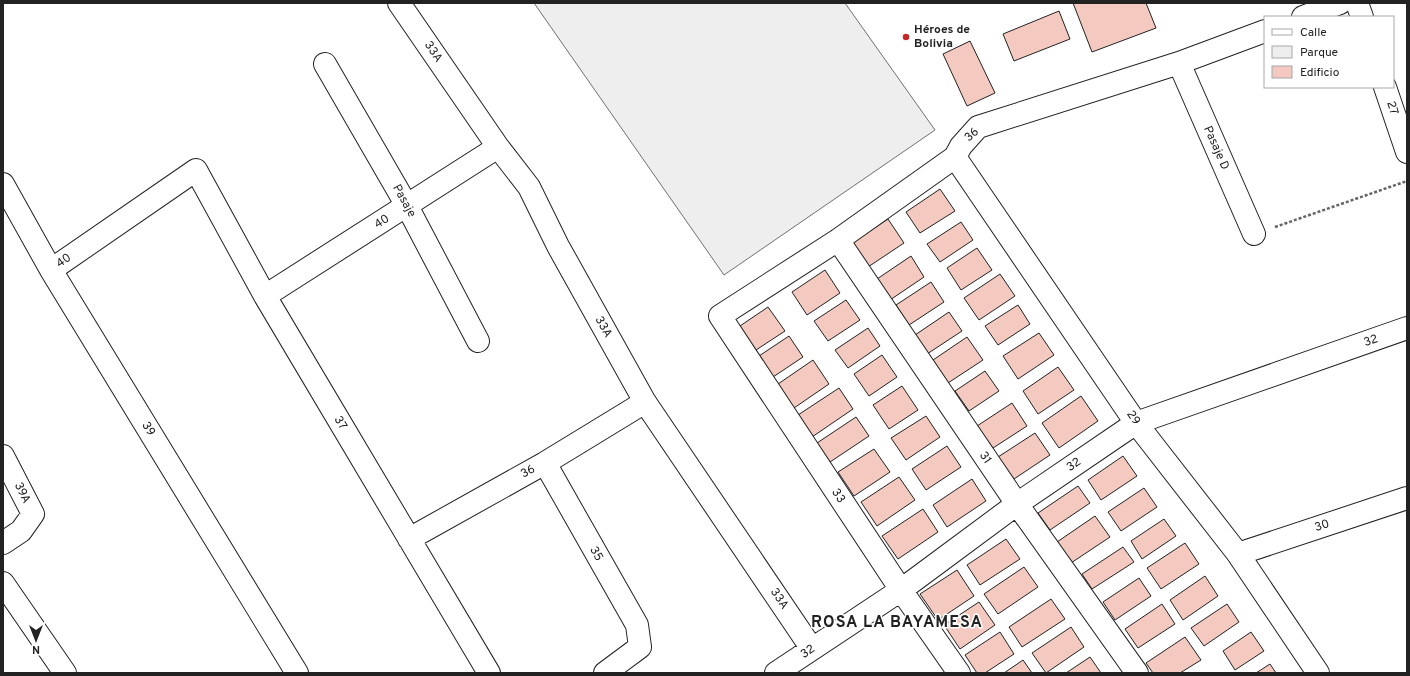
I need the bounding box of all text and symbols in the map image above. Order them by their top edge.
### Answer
legend [1264,16,1394,88]
place label: Héroes de Bolivia [914,22,970,52]
text: Calle [1300,25,1327,41]
marker: Héroes de Bolivia [901,32,911,42]
street label: 33A [420,38,446,66]
text: Parque [1300,45,1338,61]
text: Edificio [1300,65,1340,81]
street label: 27 [1382,99,1402,117]
street label: 36 [961,124,983,146]
street label: Pasaje D [1199,124,1233,172]
street label: Pasaje [388,182,420,220]
street label: 40 [371,211,393,233]
street label: 40 [53,250,75,272]
street label: 33A [591,313,615,341]
street label: 32 [1362,331,1380,351]
street label: 29 [1122,407,1144,429]
street label: 37 [330,413,350,433]
street label: 39 [137,419,159,439]
street label: 31 [975,449,995,467]
street label: 32 [1064,454,1084,476]
street label: 36 [518,462,538,482]
street label: 39A [10,480,34,506]
street label: 33 [827,486,849,506]
street label: 30 [1312,516,1332,536]
street label: 35 [585,544,607,564]
street label: 33A [766,585,792,613]
district label: ROSA LA BAYAMESA [811,613,983,633]
north arrow [16,620,56,660]
street label: 32 [798,641,818,663]
text: N [32,642,40,656]

